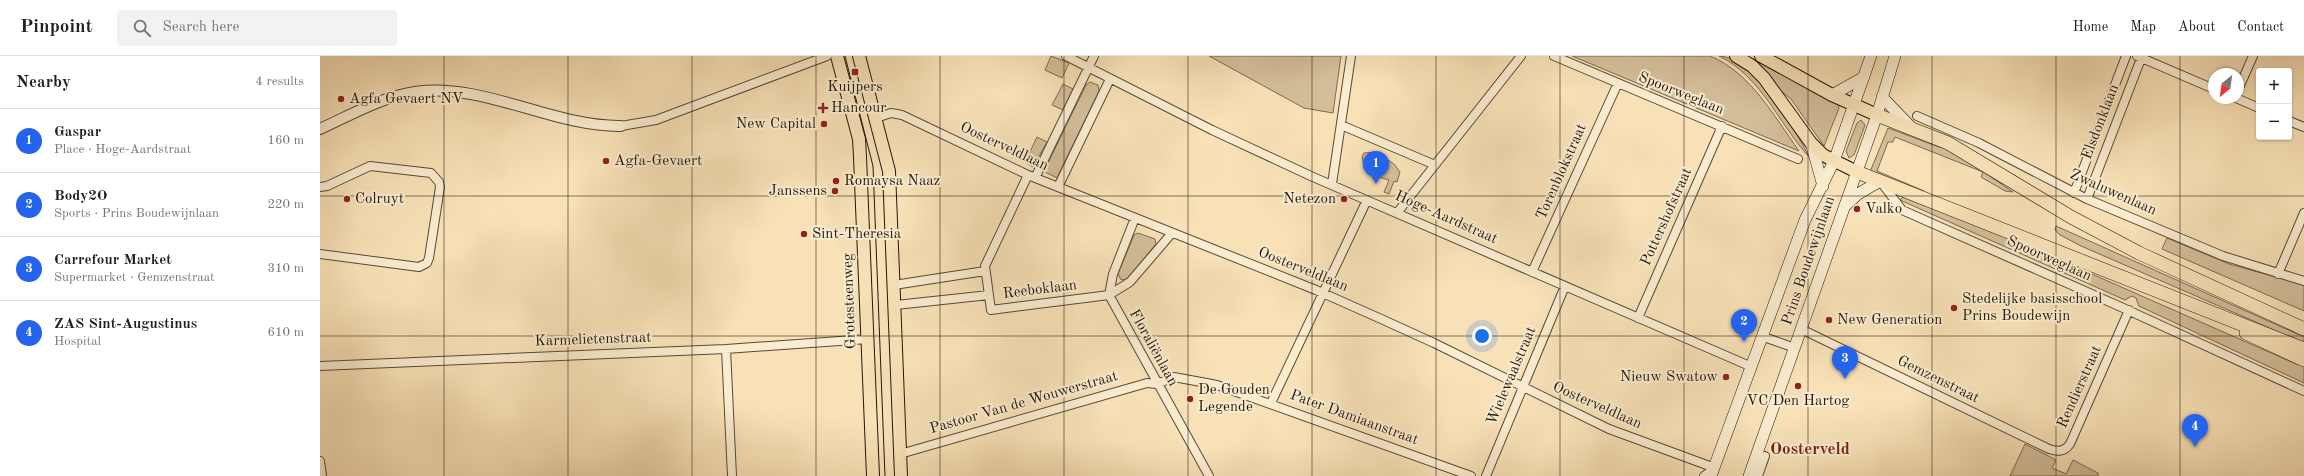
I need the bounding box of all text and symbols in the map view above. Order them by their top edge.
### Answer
search box [117,10,397,46]
icon: search [131,17,153,39]
text: Pinpoint [20,18,93,37]
text: Search here [163,20,239,35]
text: Home [2073,20,2108,34]
text: Map [2130,20,2156,34]
text: About [2178,20,2215,34]
text: Contact [2237,20,2284,34]
marker: Kuijpers [850,67,860,77]
north arrow [2208,68,2244,104]
map controls [2256,68,2292,140]
button: + [2256,68,2292,104]
street label: Spoorweglaan [1636,70,1726,118]
text: Nearby [16,74,71,91]
text: 4 results [255,75,304,88]
place label: Kuijpers [827,80,883,95]
street label: Elsdonklaan [2080,82,2122,162]
place label: Agfa Gevaert NV [349,92,464,107]
marker: Agfa Gevaert NV [336,94,346,104]
place label: Hancour [831,101,886,116]
marker: Hancour [818,103,828,113]
button: − [2256,104,2292,140]
place label: New Capital [736,117,816,132]
marker: New Capital [819,119,829,129]
street label: Oosterveldlaan [957,120,1051,174]
street label: Torenblokstraat [1534,122,1590,222]
text: Gaspar [54,125,101,140]
text: 1 [25,134,33,147]
text: 160 m [267,134,304,147]
text: Place · Hoge-Aardstraat [54,143,191,156]
pin: 1 [1363,151,1389,184]
place label: Agfa-Gevaert [614,154,702,169]
marker: Agfa-Gevaert [601,156,611,166]
street label: Pottershofstraat [1639,166,1695,268]
street label: Zwaluwenlaan [2067,167,2159,219]
place label: Romaysa Naaz [844,174,940,189]
marker: Romaysa Naaz [831,176,841,186]
place label: Janssens [769,184,827,199]
marker: Janssens [830,186,840,196]
text: Body2O [54,189,108,204]
street label: Hoge-Aardstraat [1392,189,1500,247]
place label: Colruyt [355,192,404,207]
place label: Netezon [1283,192,1336,207]
marker: Colruyt [342,194,352,204]
marker: Netezon [1339,194,1349,204]
street label: Prins Boudewijnlaan [1780,195,1838,327]
text: 2 [25,198,33,211]
text: 220 m [267,198,304,211]
place label: Valko [1865,202,1902,217]
marker: Valko [1852,204,1862,214]
text: Sports · Prins Boudewijnlaan [54,207,219,220]
place label: Sint-Theresia [812,227,902,242]
marker: Sint-Theresia [799,229,809,239]
street label: Spoorweglaan [2004,234,2094,284]
street label: Oosterveldlaan [1256,245,1350,295]
text: Carrefour Market [54,253,172,268]
street label: Grotesteenweg [841,253,859,349]
text: 3 [25,262,33,275]
text: 310 m [267,262,304,275]
text: Supermarket · Gemzenstraat [54,271,215,284]
street label: Reeboklaan [1002,278,1078,302]
place label: Stedelijke basisschool Prins Boudewijn [1962,292,2102,324]
marker: Stedelijke basisschool Prins Boudewijn [1949,303,1959,313]
street label: Floraliënlaan [1126,307,1180,389]
pin: 2 [1731,309,1757,342]
place label: New Generation [1837,313,1942,328]
marker: New Generation [1824,315,1834,325]
text: ZAS Sint-Augustinus [54,317,197,332]
street label: Wielewaalstraat [1485,325,1539,427]
text: 4 [25,326,33,339]
text: 610 m [267,326,304,339]
your location [1472,326,1492,346]
street label: Karmelietenstraat [534,330,652,350]
text: Hospital [54,335,101,348]
street label: Rendierstraat [2055,343,2105,431]
pin: 3 [1832,346,1858,379]
street label: Gemzenstraat [1895,354,1981,406]
street label: Pastoor Van de Wouwerstraat [928,369,1120,437]
place label: Nieuw Swatow [1620,370,1718,385]
marker: Nieuw Swatow [1721,372,1731,382]
street label: Oosterveldlaan [1550,380,1644,432]
marker: VC Den Hartog [1793,381,1803,391]
place label: De Gouden Legende [1198,383,1270,415]
street label: Pater Damiaanstraat [1288,388,1420,448]
marker: De Gouden Legende [1185,394,1195,404]
place label: VC Den Hartog [1747,394,1849,409]
pin: 4 [2182,414,2208,447]
district label: Oosterveld [1770,441,1850,458]

